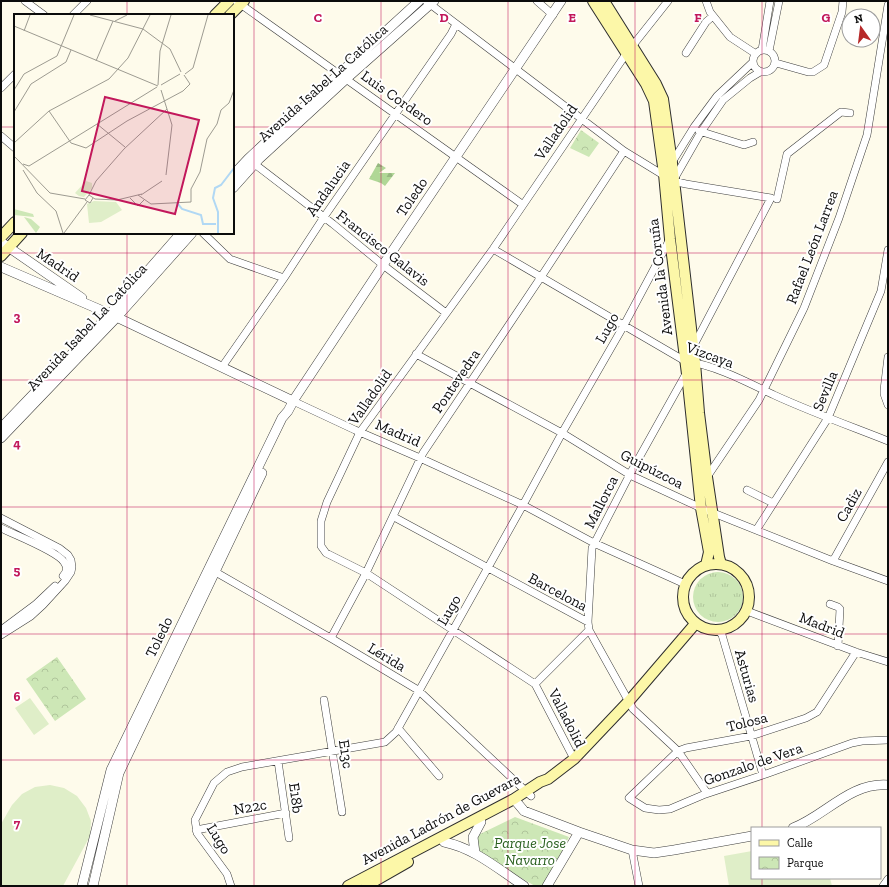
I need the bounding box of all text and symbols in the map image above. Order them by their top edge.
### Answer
north arrow [841,8,881,48]
text: C [314,10,322,25]
text: D [439,10,449,25]
text: E [568,10,576,25]
text: F [694,10,702,25]
text: G [822,10,831,25]
text: N [853,11,865,26]
inset map [14,14,234,234]
street label: Avenida Isabel La Católica [255,20,391,146]
street label: Luis Cordero [358,67,437,130]
street label: Valladolid [530,100,582,164]
street label: Andalucia [302,156,354,220]
street label: Toledo [393,174,432,220]
street label: Rafael León Larrea [782,188,842,306]
street label: Francisco Galavis [333,206,433,290]
street label: Avenida la Coruña [644,217,676,337]
street label: Madrid [33,244,83,286]
street label: Avenida Isabel La Católica [23,260,151,394]
text: 3 [14,309,21,324]
street label: Lugo [591,309,623,347]
street label: Vizcaya [683,338,736,372]
street label: Pontevedra [428,346,484,416]
street label: Valladolid [344,365,396,429]
street label: Sevilla [809,368,841,414]
street label: Madrid [373,415,424,451]
text: 4 [13,436,21,451]
street label: Guipúzcoa [617,445,687,493]
street label: Mallorca [580,473,622,531]
street label: Cadiz [832,485,866,525]
text: 5 [14,563,21,578]
street label: Barcelona [525,569,591,615]
street label: Lugo [433,591,465,629]
street label: Madrid [797,608,848,642]
street label: Toledo [141,613,177,660]
street label: Lérida [365,639,409,675]
street label: Asturias [731,647,763,705]
street label: Valladolid [544,685,590,751]
text: 6 [14,689,21,704]
street label: Tolosa [725,708,769,736]
street label: E13c [335,738,357,770]
street label: Gonzalo de Vera [701,739,805,789]
street label: Avenida Ladrón de Guevara [358,769,524,869]
street label: E18b [285,782,307,814]
street label: N22c [232,795,268,819]
text: 7 [14,816,21,831]
street label: Lugo [203,820,235,858]
legend [751,827,881,879]
park label: Parque Jose Navarro [494,834,566,869]
text: Calle [787,836,813,850]
text: Parque [787,856,824,870]

